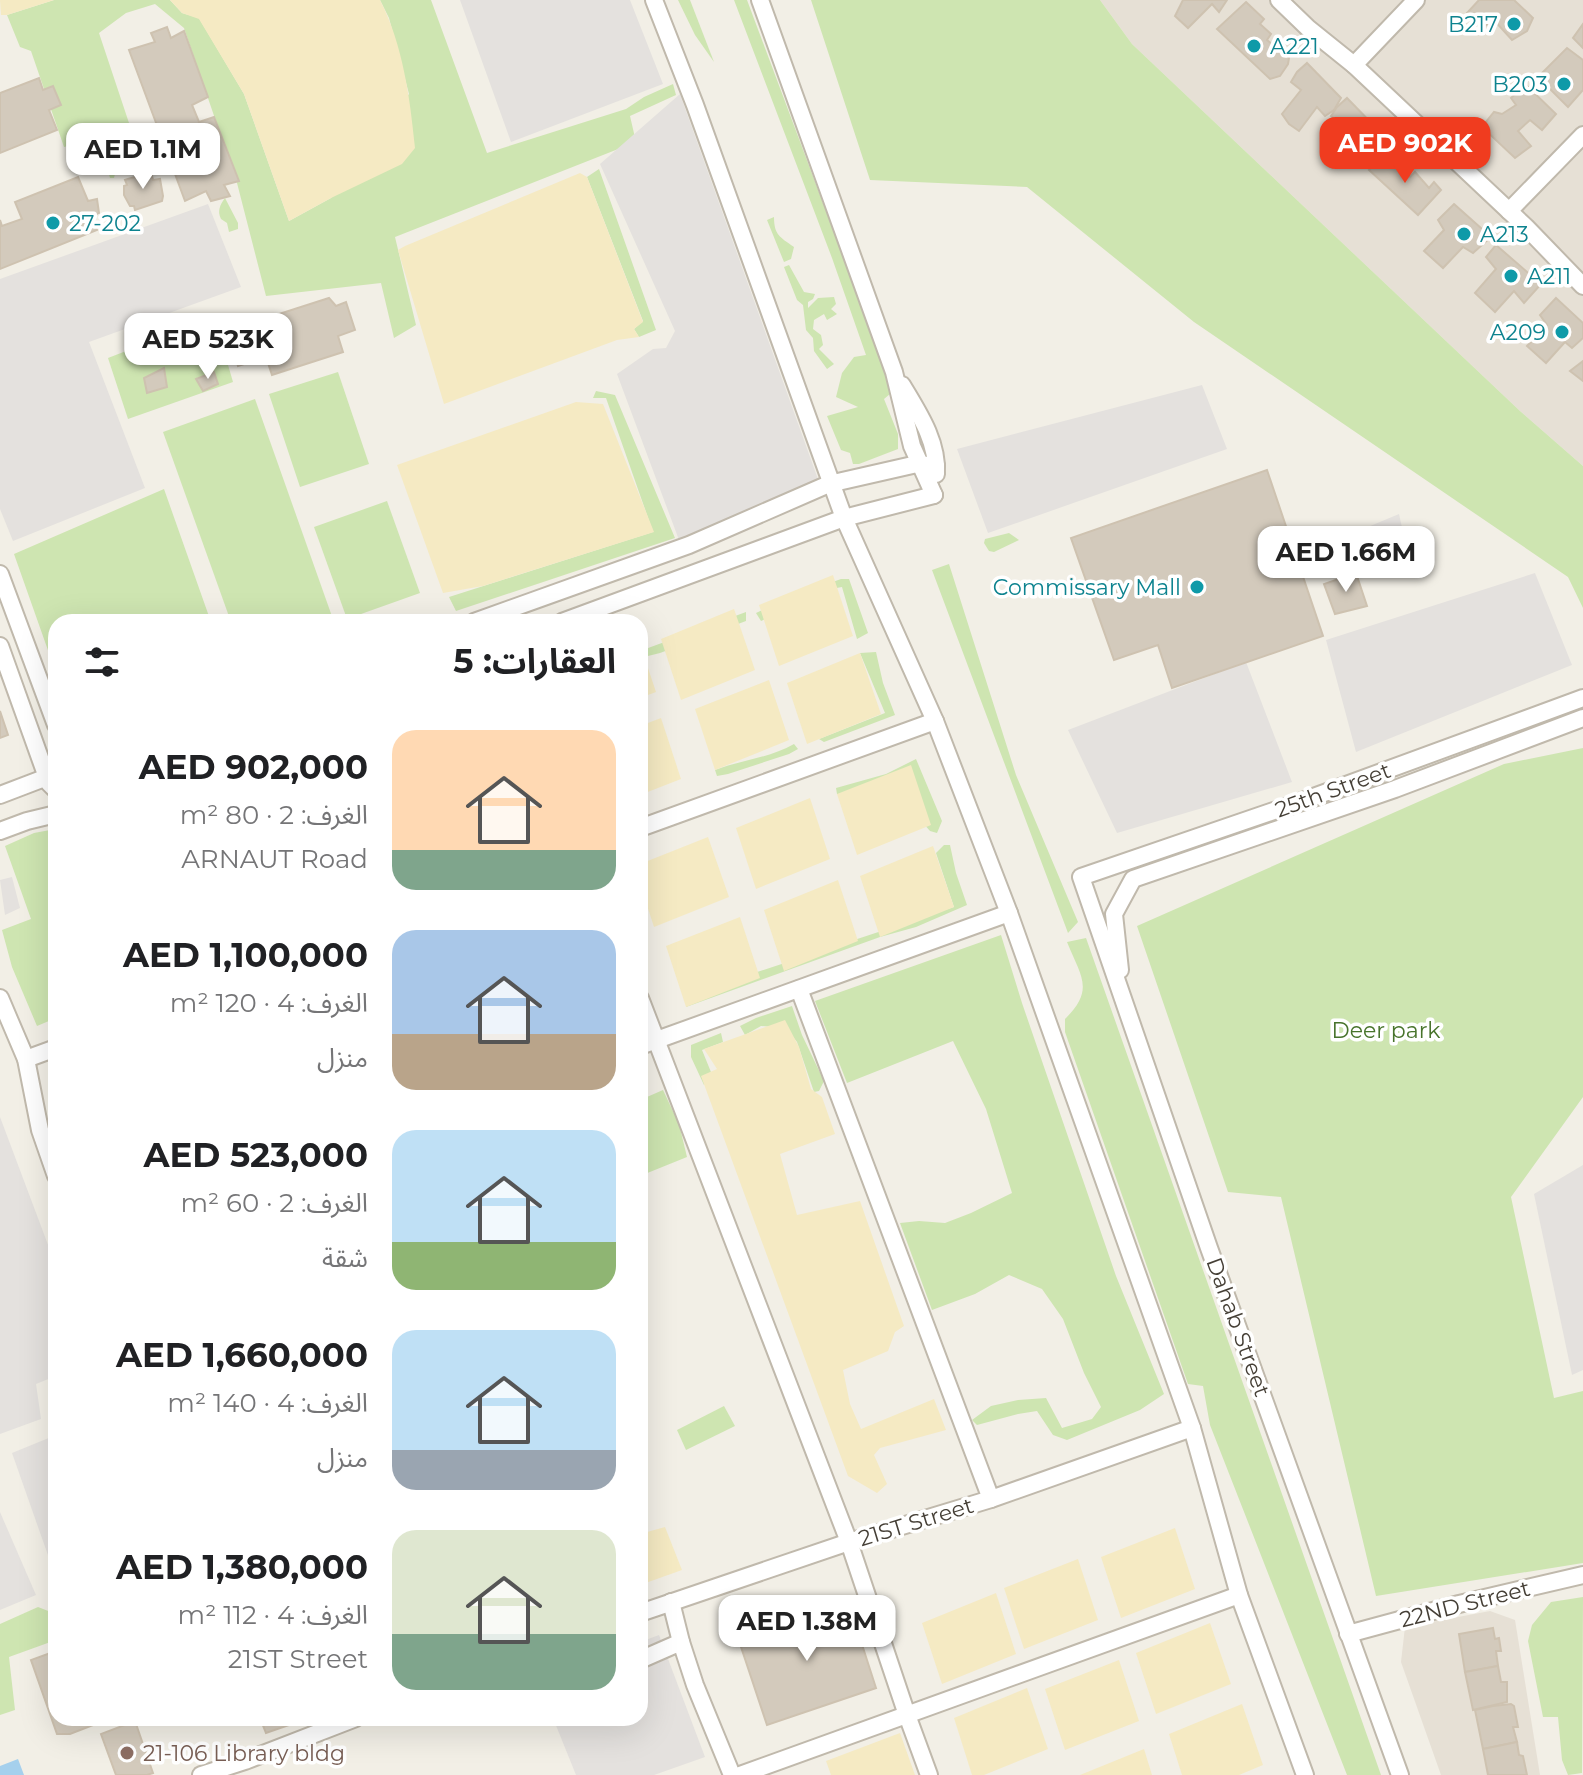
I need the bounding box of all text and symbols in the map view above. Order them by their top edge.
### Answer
place label: B217 [1448,11,1498,38]
marker: B217 [1505,15,1523,33]
place label: A221 [1270,33,1319,60]
marker: A221 [1245,37,1263,55]
place label: B203 [1492,71,1548,98]
marker: B203 [1555,75,1573,93]
pin: AED 902K [1322,117,1488,185]
pin: AED 1.1M [60,123,226,191]
text: AED 902K [1338,127,1472,159]
text: AED 1.1M [84,133,202,165]
place label: 27-202 [69,210,141,237]
marker: 27-202 [44,214,62,232]
place label: A213 [1480,221,1529,248]
marker: A213 [1455,225,1473,243]
place label: A211 [1527,263,1571,290]
marker: A211 [1502,267,1520,285]
pin: AED 523K [125,313,291,381]
place label: A209 [1490,319,1546,346]
text: AED 523K [142,323,274,355]
marker: A209 [1553,323,1571,341]
pin: AED 1.66M [1254,526,1438,594]
text: AED 1.66M [1276,536,1416,568]
place label: Commissary Mall [993,574,1181,601]
marker: Commissary Mall [1188,578,1206,596]
icon: filters [80,640,124,684]
text: العقارات: 5 [453,640,616,682]
text: AED 902,000 [139,746,368,788]
street label: 25th Street [1272,757,1395,823]
icon: home [456,762,552,858]
text: الغرف: 2 · 80 m² [180,799,368,831]
text: ARNAUT Road [181,843,368,875]
text: AED 1,100,000 [123,934,368,976]
icon: home [456,962,552,1058]
text: الغرف: 4 · 120 m² [170,987,368,1019]
park label: Deer park [1332,1017,1441,1044]
text: منزل [317,1042,368,1074]
text: AED 523,000 [143,1134,368,1176]
icon: home [456,1162,552,1258]
text: الغرف: 2 · 60 m² [180,1187,368,1219]
text: شقة [322,1242,368,1274]
street label: Dahab Street [1200,1254,1276,1400]
text: AED 1,660,000 [116,1334,368,1376]
icon: home [456,1362,552,1458]
text: الغرف: 4 · 140 m² [167,1387,368,1419]
text: منزل [317,1442,368,1474]
street label: 21ST Street [855,1492,977,1552]
text: AED 1,380,000 [116,1546,368,1588]
icon: home [456,1562,552,1658]
street label: 22ND Street [1397,1575,1533,1633]
pin: AED 1.38M [715,1595,899,1663]
text: الغرف: 4 · 112 m² [178,1599,368,1631]
text: AED 1.38M [737,1605,877,1637]
text: 21ST Street [228,1643,368,1675]
place label: 21-106 Library bldg [143,1740,345,1767]
marker: 21-106 Library bldg [118,1744,136,1762]

